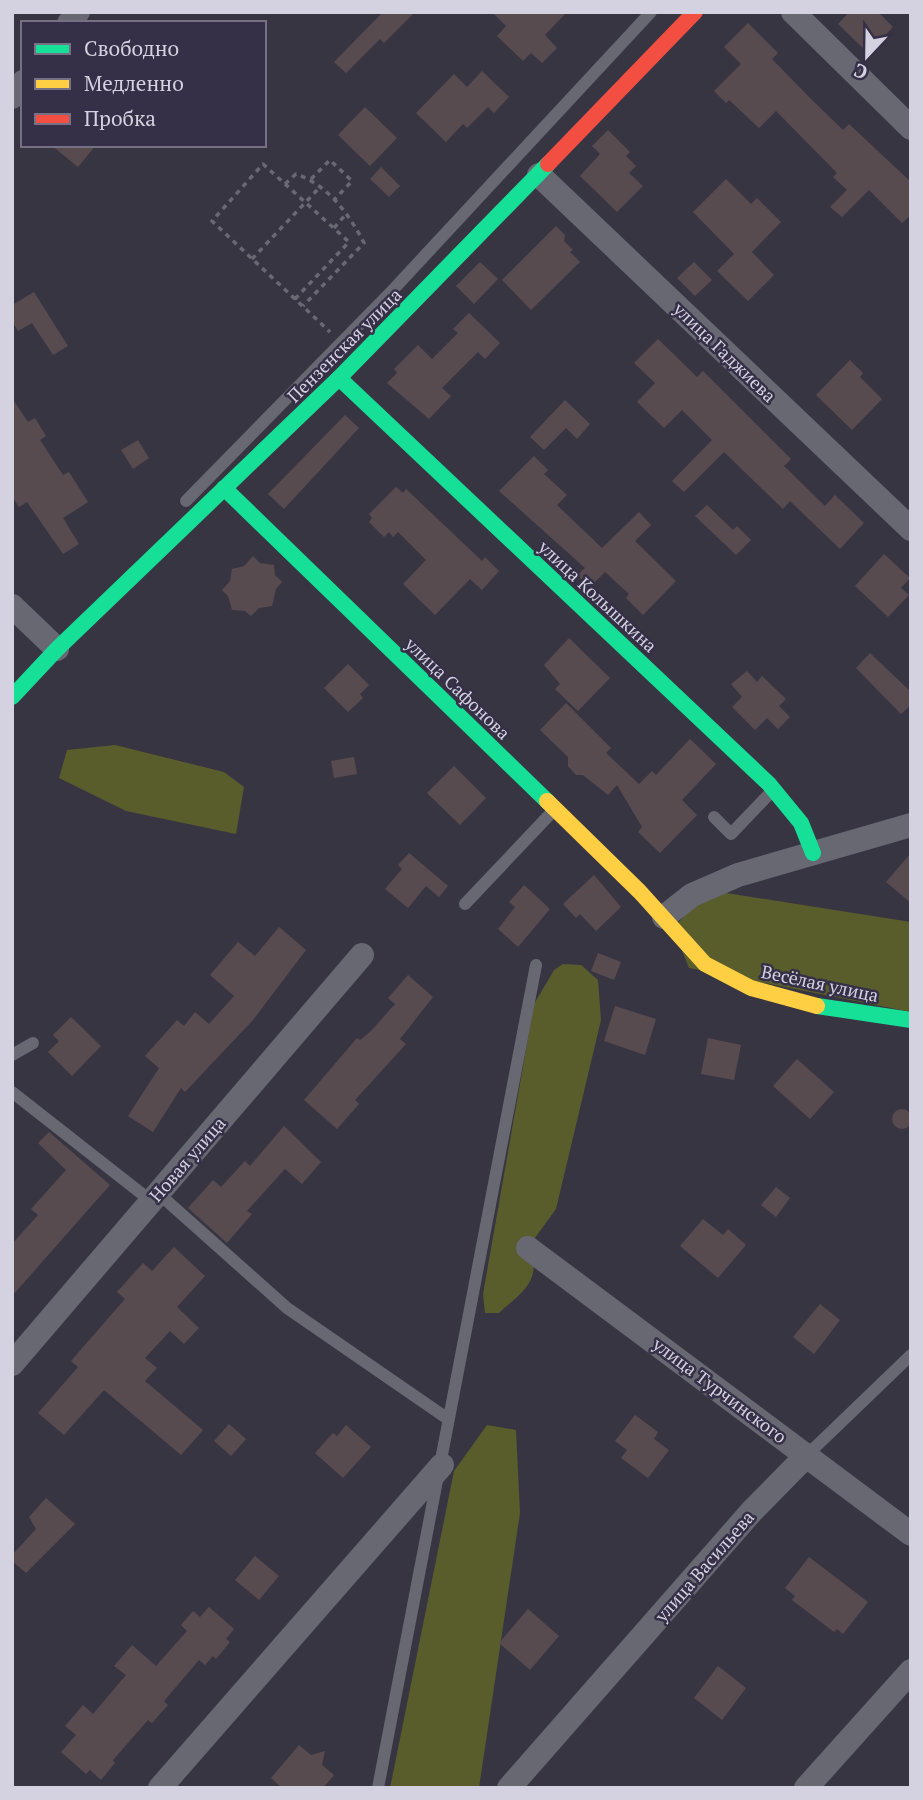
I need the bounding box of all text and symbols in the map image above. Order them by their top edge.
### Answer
legend [21,21,266,147]
north arrow [832,21,902,91]
text: Свободно [84,34,179,62]
text: С [850,58,871,86]
text: Медленно [84,69,184,97]
text: Пробка [84,104,156,132]
street label: Пензенская улица [282,283,406,407]
street label: улица Гаджиева [668,296,781,407]
street label: улица Колышкина [533,534,662,657]
street label: улица Сафонова [400,631,516,744]
street label: Весёлая улица [759,959,881,1007]
street label: Новая улица [143,1111,231,1207]
street label: улица Турчинского [647,1331,792,1448]
street label: улица Васильева [648,1505,759,1627]

